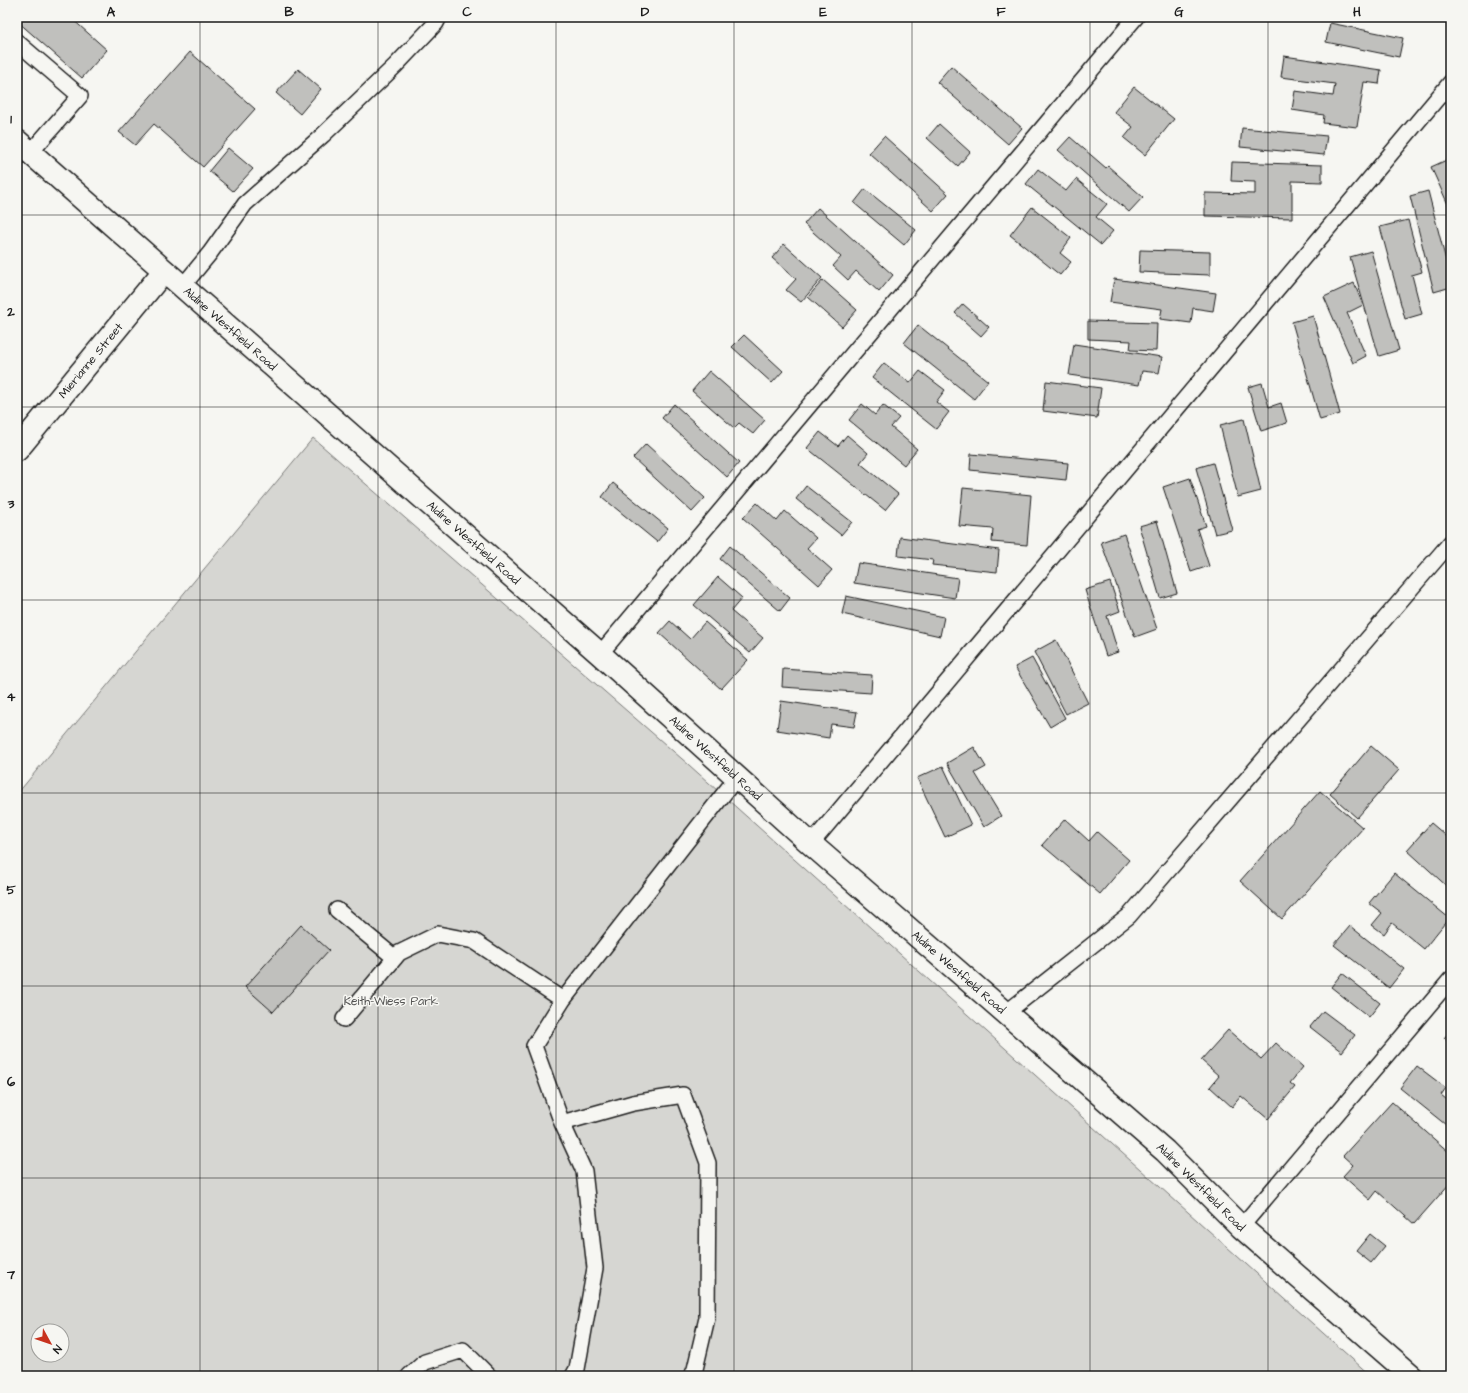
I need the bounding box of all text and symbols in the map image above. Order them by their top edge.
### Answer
text: A [107,3,116,21]
text: B [284,3,294,21]
text: C [462,3,472,21]
text: D [641,3,650,21]
text: E [819,3,827,21]
text: F [996,3,1006,21]
text: G [1174,3,1184,21]
text: H [1353,3,1361,21]
text: 1 [10,110,12,128]
street label: Aldine Westfield Road [180,283,281,374]
text: 2 [6,303,15,321]
street label: Mierianne Street [54,319,127,402]
text: 3 [7,495,15,513]
street label: Aldine Westfield Road [423,497,524,588]
text: 4 [7,688,16,706]
street label: Aldine Westfield Road [665,712,766,804]
text: 5 [6,881,16,899]
street label: Aldine Westfield Road [908,927,1009,1018]
park label: Keith-Wiess Park [344,993,439,1010]
text: 6 [7,1073,16,1091]
street label: Aldine Westfield Road [1153,1139,1249,1235]
text: 7 [6,1266,16,1284]
north arrow [30,1323,70,1363]
text: N [49,1342,65,1357]

